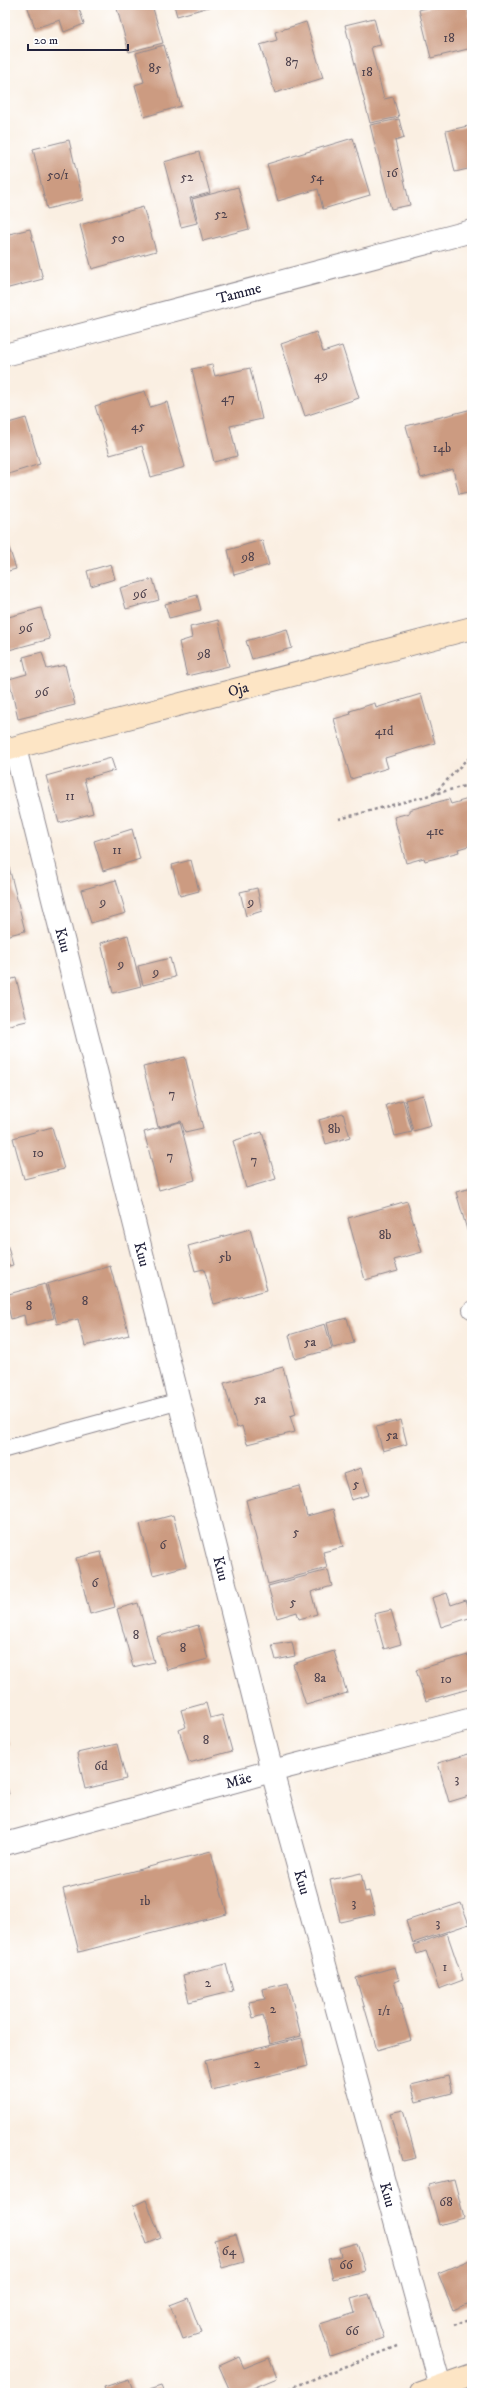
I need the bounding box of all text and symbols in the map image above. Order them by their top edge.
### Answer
scale bar [28,26,128,52]
house number: 18 [443,30,455,46]
text: 20 m [34,33,58,48]
house number: 87 [285,54,299,70]
house number: 85 [149,60,162,76]
house number: 18 [361,64,373,80]
house number: 16 [386,165,399,181]
house number: 50/1 [47,167,69,183]
house number: 52 [181,169,194,185]
house number: 54 [310,169,324,185]
house number: 52 [215,206,228,222]
house number: 50 [111,230,125,246]
street label: Tamme [215,278,263,308]
house number: 49 [314,367,328,383]
house number: 47 [221,390,235,406]
house number: 45 [131,418,145,434]
house number: 14b [433,440,451,456]
house number: 98 [241,549,255,565]
house number: 96 [132,586,148,602]
house number: 96 [18,620,34,636]
house number: 98 [197,646,211,662]
street label: Oja [226,677,251,701]
house number: 96 [34,684,50,700]
house number: 41d [375,723,394,739]
house number: 11 [65,788,75,804]
house number: 41e [426,823,444,839]
house number: 11 [112,842,122,858]
house number: 9 [99,894,106,910]
house number: 9 [247,894,254,910]
street label: Kuu [51,926,75,954]
house number: 9 [117,956,124,972]
house number: 9 [152,964,159,980]
house number: 7 [169,1086,176,1102]
house number: 8b [328,1121,340,1137]
house number: 10 [32,1145,44,1161]
house number: 7 [167,1148,174,1164]
house number: 7 [251,1152,258,1168]
house number: 8b [379,1227,391,1243]
street label: Kuu [130,1240,154,1269]
house number: 5b [219,1249,231,1265]
house number: 8 [82,1293,88,1309]
house number: 8 [26,1298,32,1314]
house number: 5a [304,1334,316,1350]
house number: 5a [254,1391,266,1407]
house number: 5a [386,1427,398,1443]
house number: 5 [353,1476,360,1492]
house number: 5 [293,1524,300,1540]
house number: 6 [160,1537,168,1553]
street label: Kuu [209,1554,233,1583]
house number: 6 [92,1575,100,1591]
house number: 5 [290,1594,297,1610]
house number: 8 [133,1627,139,1643]
house number: 8 [180,1640,186,1656]
house number: 8a [314,1670,326,1686]
house number: 10 [440,1671,452,1687]
house number: 8 [203,1732,209,1748]
house number: 6d [94,1758,108,1774]
street label: Mäe [223,1768,254,1793]
house number: 3 [455,1771,460,1787]
street label: Kuu [290,1868,315,1897]
house number: 1b [140,1893,150,1909]
house number: 3 [352,1895,357,1911]
house number: 3 [436,1915,441,1931]
house number: 1 [443,1959,448,1975]
house number: 2 [205,1975,212,1991]
house number: 2 [270,2001,277,2017]
house number: 1/1 [377,2003,391,2019]
house number: 2 [254,2056,261,2072]
street label: Kuu [375,2180,400,2209]
house number: 68 [439,2194,453,2210]
house number: 64 [222,2243,237,2259]
house number: 66 [339,2257,354,2273]
house number: 66 [345,2323,360,2339]

